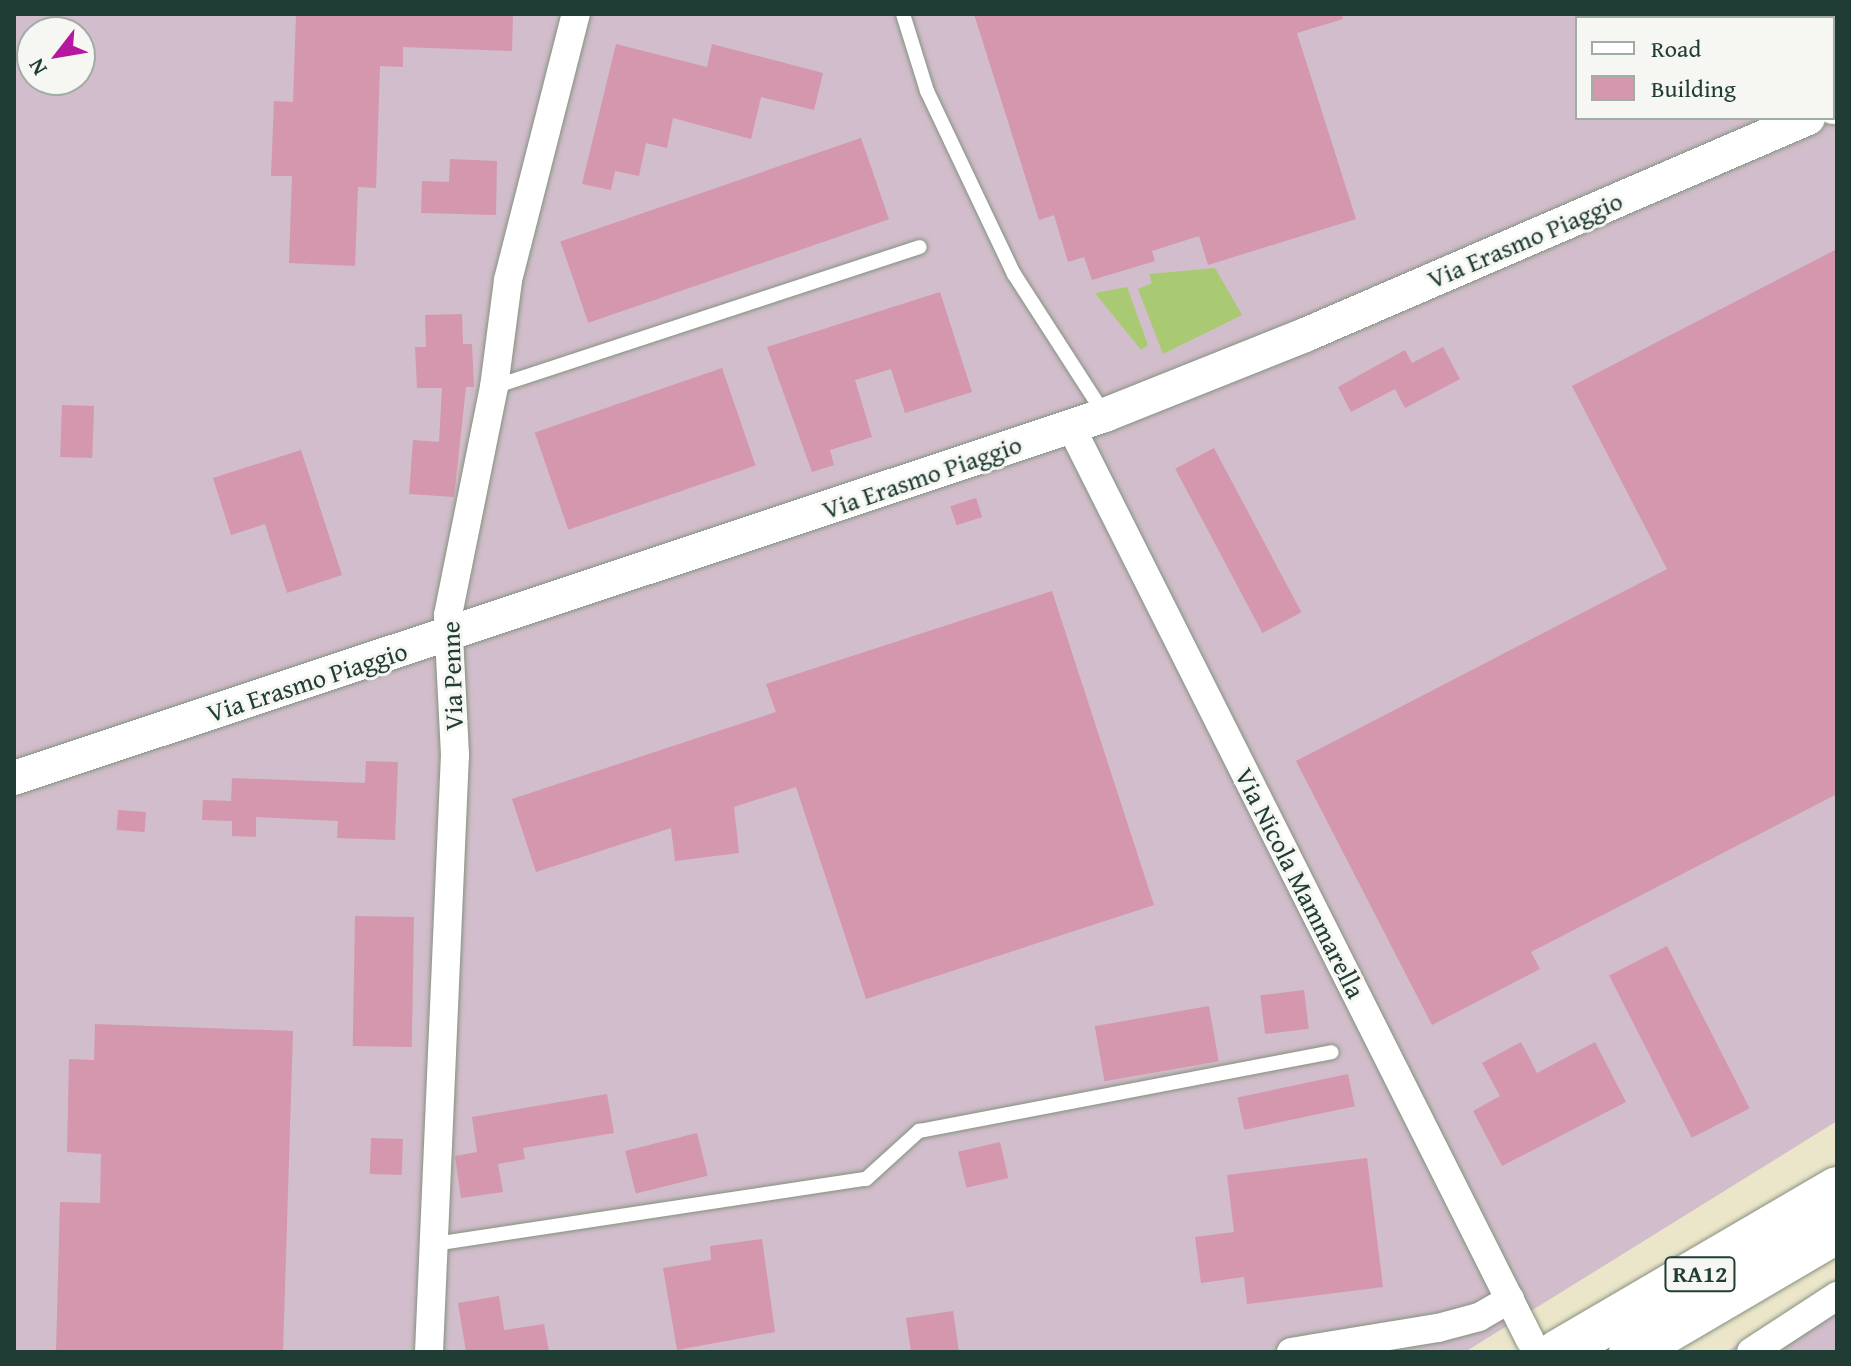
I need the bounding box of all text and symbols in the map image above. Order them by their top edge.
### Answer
north arrow [16,16,96,96]
legend [1575,16,1835,120]
text: Road [1651,31,1701,66]
text: N [20,53,55,82]
text: Building [1651,71,1736,106]
street label: Via Erasmo Piaggio [1423,185,1627,295]
street label: Via Erasmo Piaggio [818,428,1026,526]
street label: Via Penne [434,621,470,731]
street label: Via Erasmo Piaggio [203,635,411,729]
street label: Via Nicola Mammarella [1228,763,1372,1003]
road number: RA12 [1664,1254,1736,1294]

